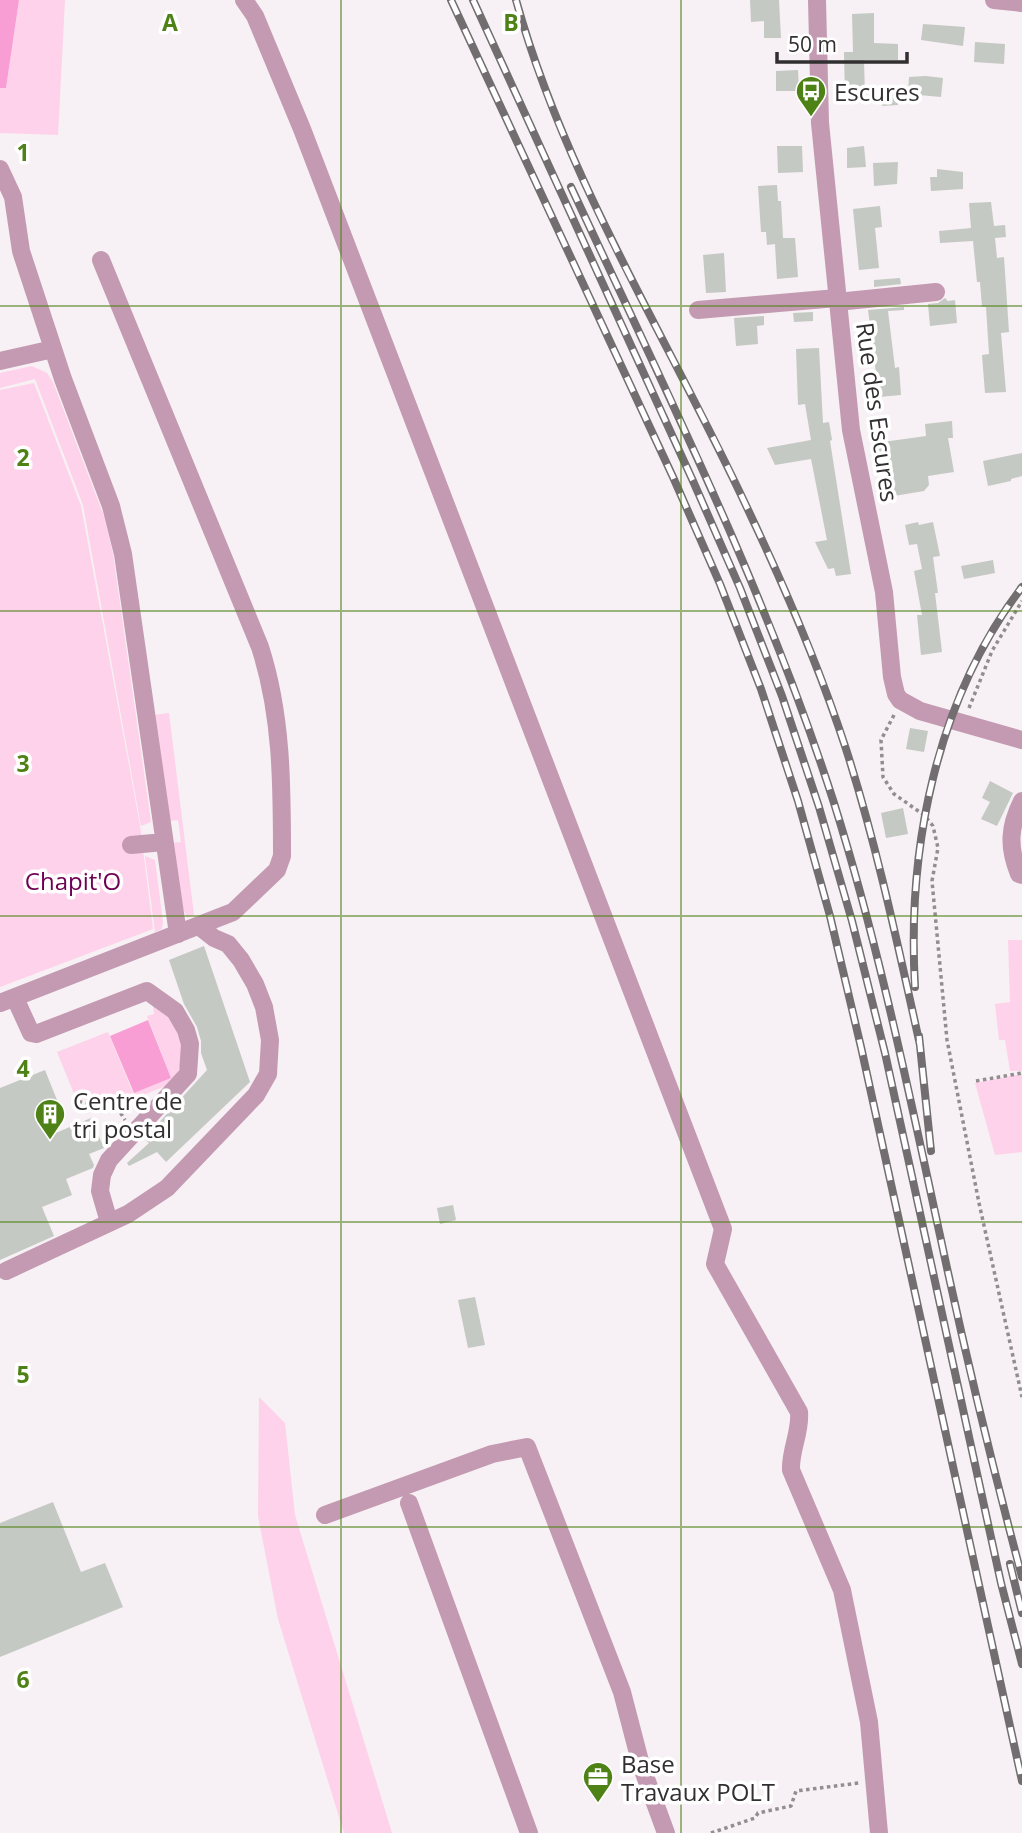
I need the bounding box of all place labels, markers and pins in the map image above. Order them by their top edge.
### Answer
bus stop icon: Escures [794,74,828,118]
place label: Escures [834,75,920,108]
place label: Centre de tri postal [73,1084,183,1145]
building icon: Centre de tri postal [33,1097,67,1141]
place label: Base Travaux POLT [621,1747,775,1808]
office icon: Base Travaux POLT [581,1760,615,1804]

